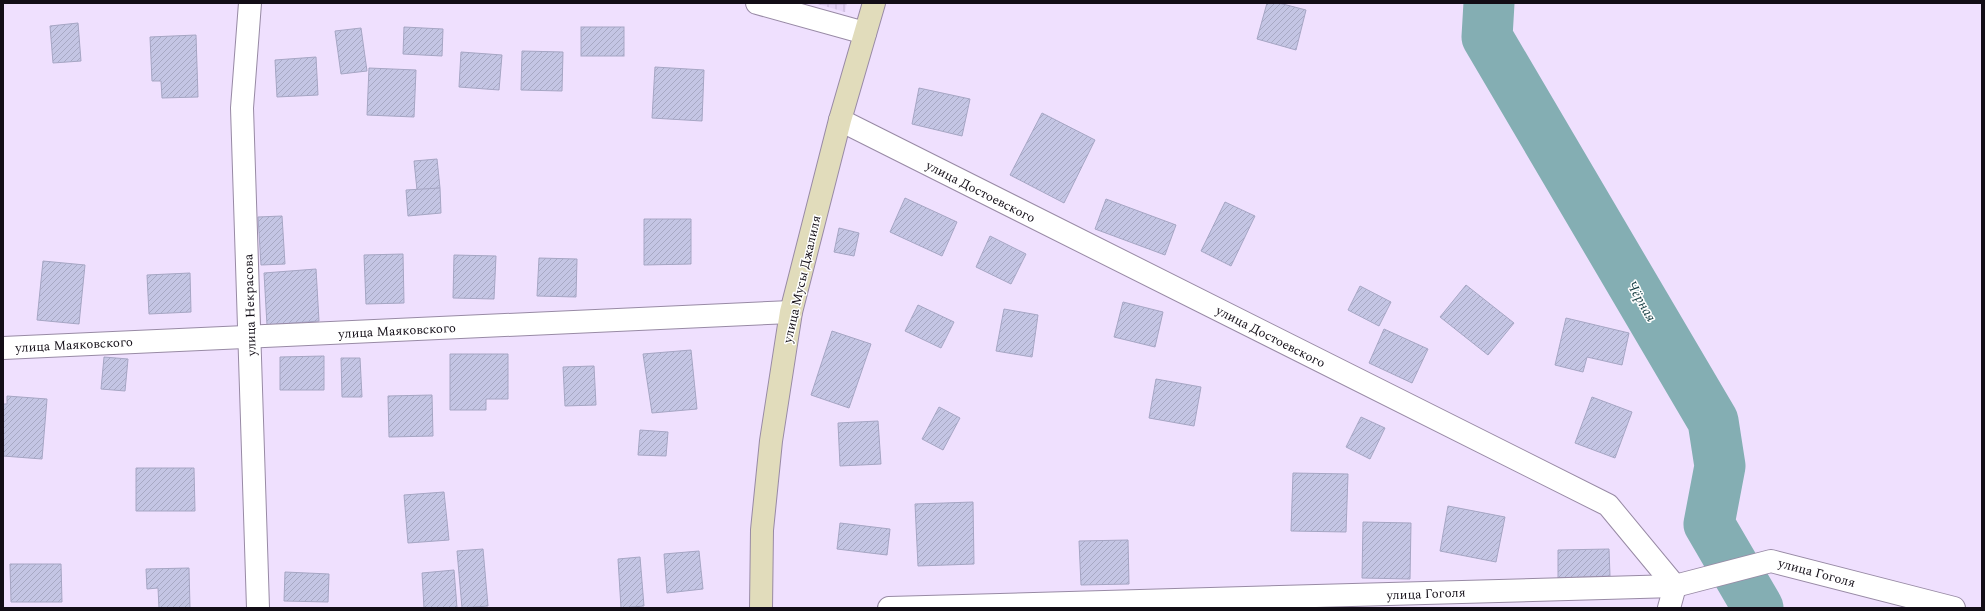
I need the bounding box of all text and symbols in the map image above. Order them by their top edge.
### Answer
street label: улица Достоевского [921,155,1039,228]
street label: улица Мусы Джалиля [777,213,826,346]
street label: улица Некрасова [238,253,262,358]
water label: Чёрная [1621,277,1662,326]
street label: улица Достоевского [1211,300,1329,373]
street label: улица Маяковского [337,318,456,344]
street label: улица Маяковского [14,332,133,358]
street label: улица Гоголя [1775,553,1858,593]
street label: улица Гоголя [1385,583,1466,605]

